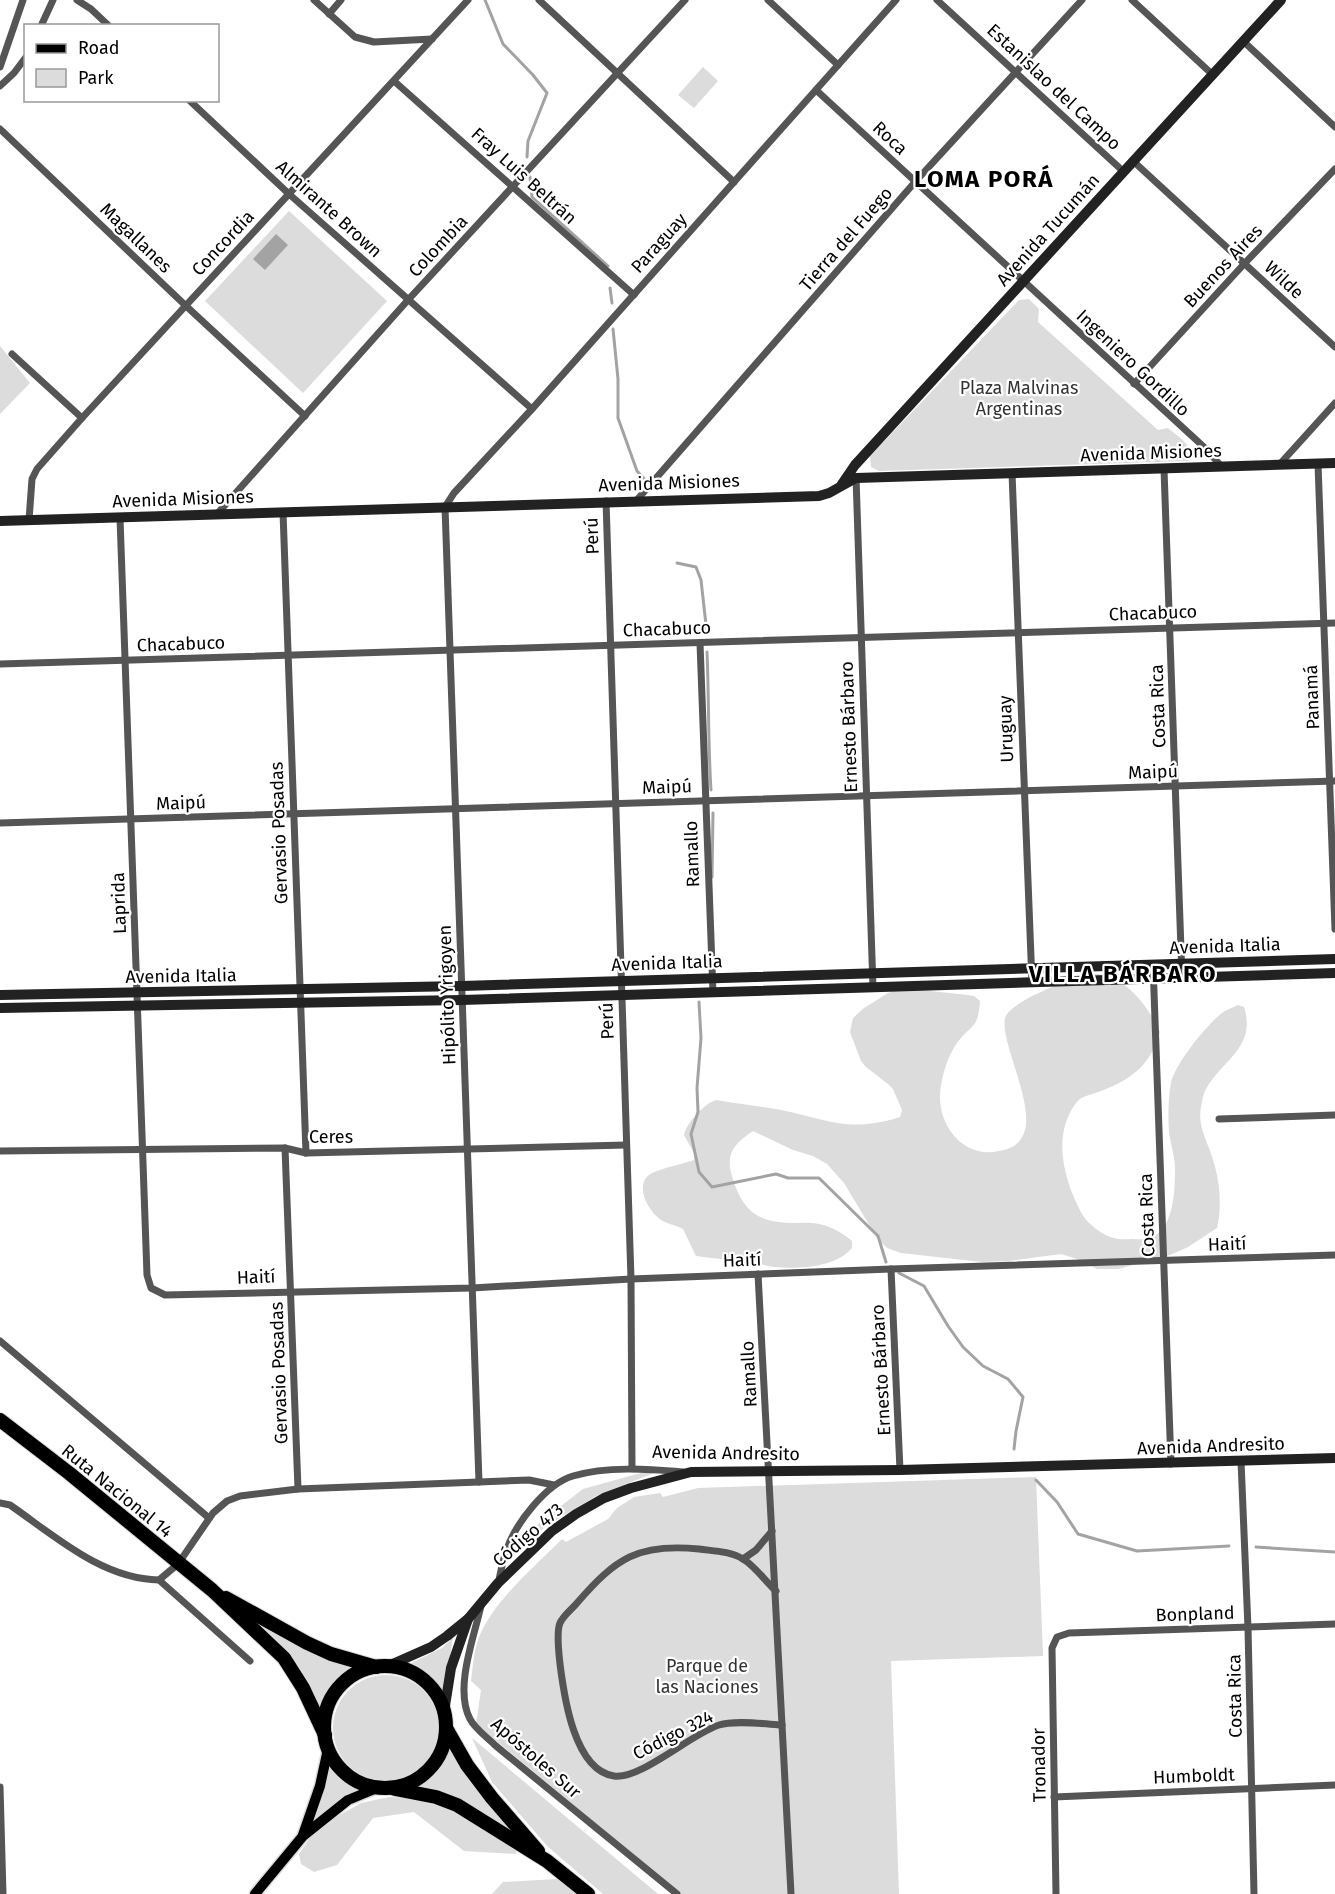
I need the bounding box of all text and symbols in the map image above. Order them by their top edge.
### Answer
street label: Estanislao del Campo [982,19,1126,155]
legend [24,24,219,102]
text: Road [78,37,120,59]
text: Park [78,67,114,89]
street label: Roca [868,117,912,159]
street label: Fray Luis Beltrán [467,123,581,229]
street label: Almirante Brown [272,156,386,262]
district label: LOMA PORÁ [914,164,1054,193]
street label: Avenida Tucumán [992,169,1104,291]
street label: Tierra del Fuego [795,182,897,296]
street label: Magallanes [96,198,176,278]
street label: Concordia [187,206,259,280]
street label: Paraguay [626,208,692,278]
street label: Colombia [404,210,472,282]
street label: Buenos Aires [1179,220,1267,312]
street label: Wilde [1260,256,1308,304]
street label: Ingeniero Gordillo [1072,305,1194,421]
park label: Plaza Malvinas Argentinas [960,377,1078,420]
street label: Avenida Misiones [1080,440,1222,466]
street label: Avenida Misiones [598,470,740,496]
street label: Avenida Misiones [112,486,254,512]
street label: Perú [580,517,604,555]
street label: Chacabuco [1108,600,1198,626]
street label: Chacabuco [622,616,712,642]
street label: Chacabuco [136,631,226,657]
street label: Ernesto Bárbaro [836,661,862,793]
street label: Costa Rica [1146,664,1170,748]
street label: Panamá [1300,664,1324,730]
street label: Uruguay [994,695,1018,763]
street label: Maipú [1128,760,1178,784]
street label: Gervasio Posadas [266,762,292,904]
street label: Maipú [642,775,692,799]
street label: Maipú [156,791,206,815]
street label: Ramallo [680,820,704,888]
street label: Laprida [107,872,131,934]
street label: Hipólito Yrigoyen [434,925,460,1065]
street label: Avenida Italia [1169,933,1281,959]
street label: Avenida Italia [611,950,723,976]
district label: VILLA BÁRBARO [1028,959,1217,988]
street label: Avenida Italia [125,964,237,988]
street label: Perú [595,1002,619,1040]
street label: Ceres [309,1126,353,1148]
street label: Costa Rica [1135,1173,1159,1257]
street label: Haití [1207,1232,1247,1256]
street label: Haití [722,1248,762,1272]
street label: Haití [236,1265,276,1289]
street label: Gervasio Posadas [266,1302,292,1444]
street label: Ernesto Bárbaro [867,1304,895,1436]
street label: Ramallo [736,1340,762,1408]
street label: Avenida Andresito [1137,1432,1285,1460]
street label: Ruta Nacional 14 [57,1440,177,1543]
street label: Avenida Andresito [652,1441,800,1465]
street label: Código 473 [488,1498,568,1572]
street label: Bonpland [1155,1602,1235,1626]
street label: Costa Rica [1223,1654,1247,1738]
park label: Parque de las Naciones [655,1655,759,1698]
street label: Código 324 [629,1705,717,1765]
street label: Apóstoles Sur [486,1713,586,1803]
street label: Tronador [1027,1728,1051,1802]
street label: Humboldt [1153,1764,1236,1788]

